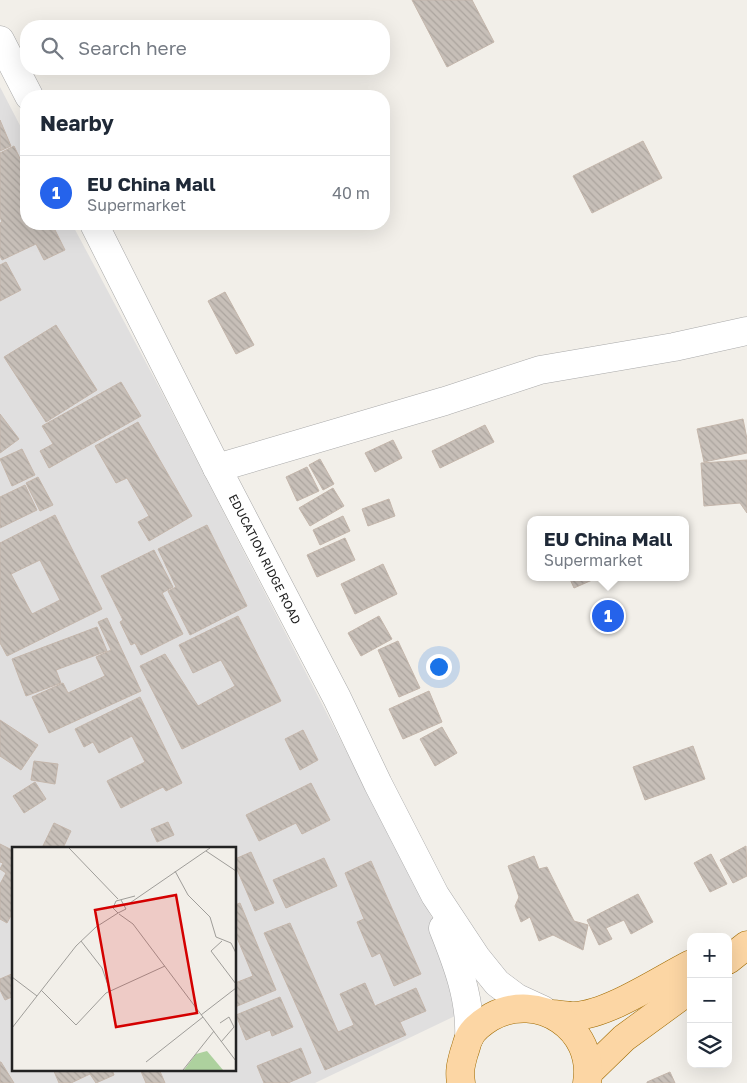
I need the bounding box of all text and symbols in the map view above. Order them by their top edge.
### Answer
search box [20,20,390,75]
icon: search [38,34,66,62]
text: Search here [78,36,187,59]
text: Nearby [40,110,114,136]
text: EU China Mall [87,172,216,195]
text: 1 [52,183,60,203]
text: 40 m [332,183,370,203]
text: Supermarket [87,195,186,215]
street label: EDUCATION RIDGE ROAD [226,491,304,627]
popup [527,516,689,581]
text: EU China Mall [544,527,672,550]
text: Supermarket [544,550,643,570]
pin: 1 [592,597,624,635]
your location [426,654,452,680]
inset map [12,847,236,1070]
map controls [687,933,732,1068]
button: + [687,933,732,978]
button: − [687,978,732,1023]
button: layers [687,1023,732,1068]

